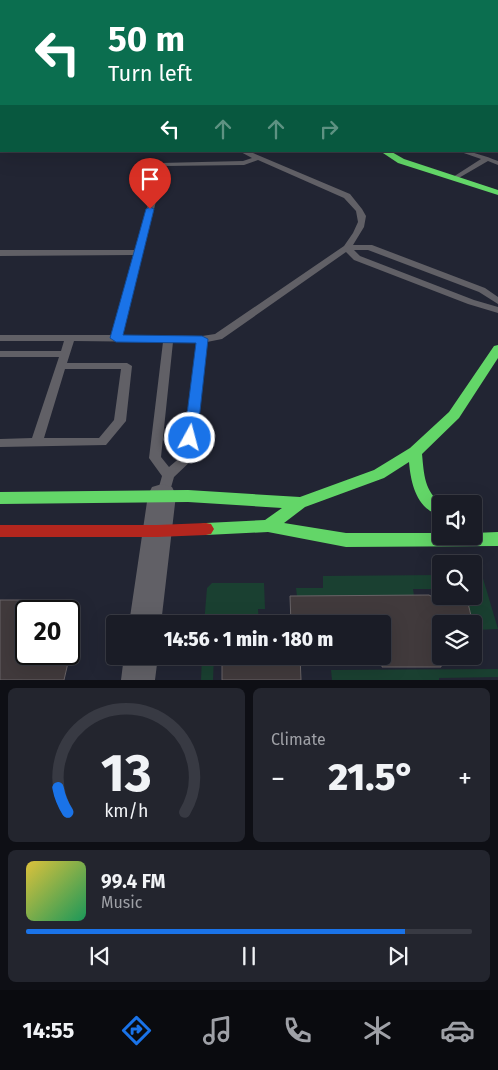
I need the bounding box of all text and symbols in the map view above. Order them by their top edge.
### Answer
text: 50 m [108,18,185,60]
icon: left [25,20,90,85]
text: Turn left [108,60,192,87]
icon: left [156,115,184,143]
icon: ahead [209,115,237,143]
icon: ahead [262,115,290,143]
icon: right [315,115,343,143]
pin [129,158,171,209]
icon: arrive [136,165,164,193]
position arrow [163,411,215,463]
map controls [432,495,482,665]
button: sound [432,495,482,545]
button: search [432,555,482,605]
speed limit sign: 20 [15,600,80,665]
button: layers [432,615,482,665]
text: 14:56 · 1 min · 180 m [164,628,333,651]
text: Climate [271,730,326,749]
text: 13 [101,742,152,805]
text: 21.5° [328,754,415,800]
text: − [271,762,285,795]
text: + [458,762,472,795]
text: km/h [104,800,149,822]
text: 99.4 FM [101,870,165,893]
text: Music [101,893,142,912]
icon: previous [86,942,114,970]
icon: pause [235,942,263,970]
icon: next [384,942,412,970]
icon: directions [119,1013,154,1048]
icon: music [200,1013,235,1048]
icon: phone [280,1013,315,1048]
icon: climate [360,1013,395,1048]
icon: car [440,1013,475,1048]
text: 14:55 [23,1017,74,1044]

